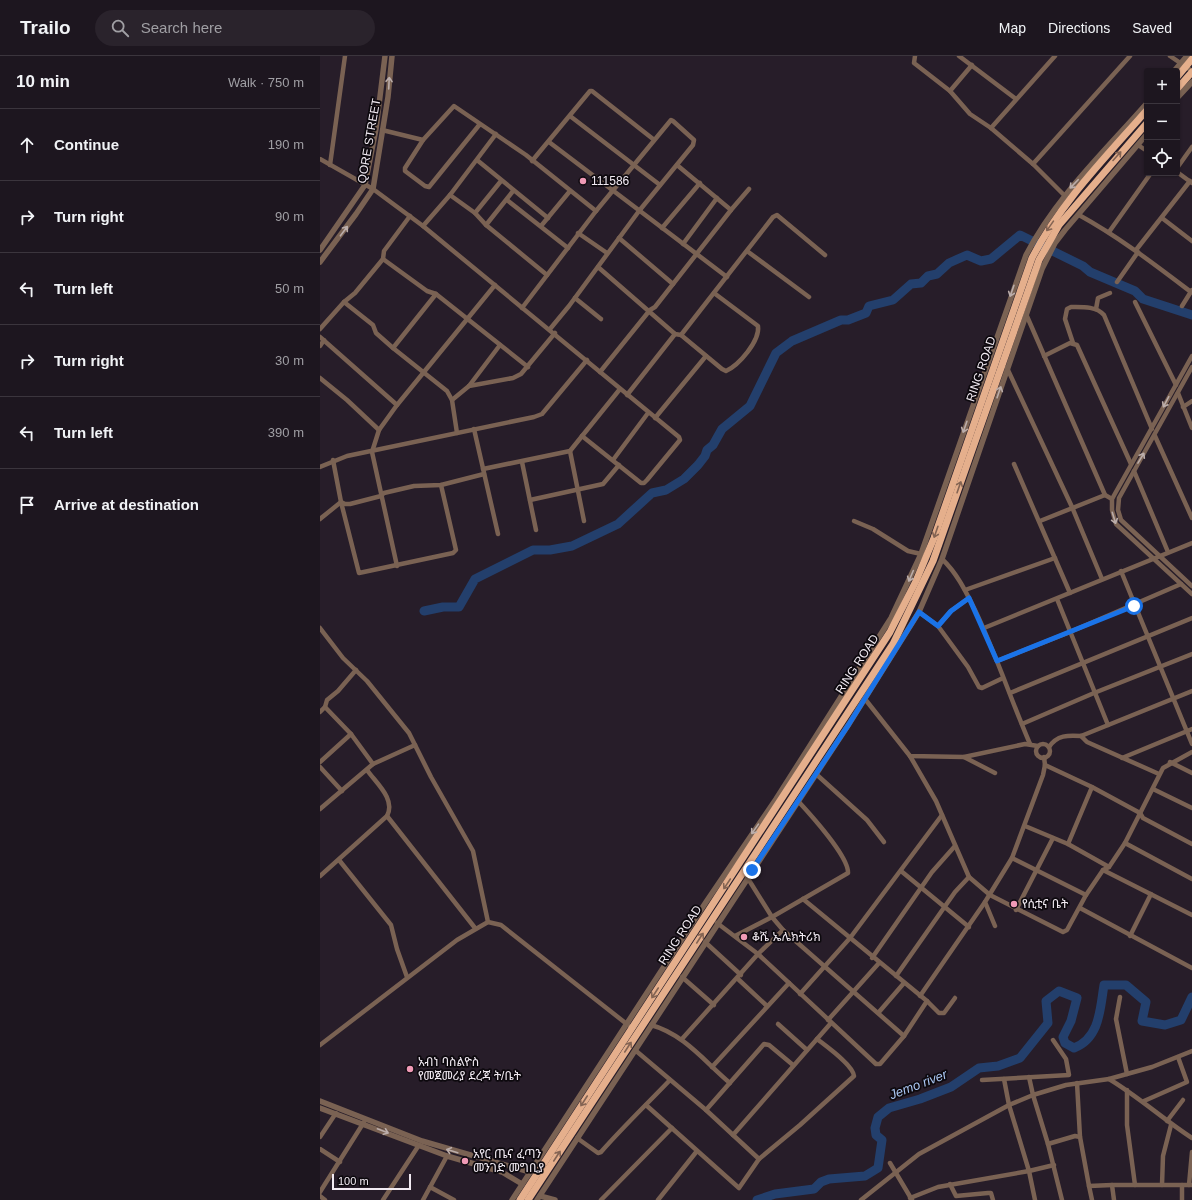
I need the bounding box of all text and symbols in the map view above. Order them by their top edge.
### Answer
search box [95,10,375,46]
text: Trailo [20,17,71,38]
icon: search [109,17,131,39]
text: Search here [141,19,222,36]
text: Map [999,20,1026,36]
text: Directions [1048,20,1110,36]
text: Saved [1132,20,1172,36]
map controls [1144,68,1180,176]
button: + [1144,68,1180,104]
text: 10 min [16,72,70,91]
text: Walk · 750 m [228,75,304,90]
one-way arrow [385,77,392,90]
street label: QORE STREET [355,97,383,185]
button: − [1144,104,1180,140]
icon: ahead [16,134,38,156]
text: Continue [54,136,119,153]
text: 190 m [268,137,304,152]
button: locate [1144,140,1180,176]
one-way arrow [1112,152,1121,162]
place label: 111586 [591,174,630,188]
marker: 111586 [578,176,588,186]
one-way arrow [1069,179,1079,189]
icon: right [16,206,38,228]
text: Turn right [54,208,124,225]
text: 90 m [275,209,304,224]
one-way arrow [1046,221,1054,232]
one-way arrow [339,226,348,237]
icon: left [16,278,38,300]
text: Turn left [54,280,113,297]
text: 50 m [275,281,304,296]
one-way arrow [1008,285,1016,297]
street label: RING ROAD [963,334,999,403]
icon: right [16,350,38,372]
text: Turn right [54,352,124,369]
text: 30 m [275,353,304,368]
one-way arrow [996,386,1003,399]
one-way arrow [1162,396,1169,408]
one-way arrow [961,421,969,433]
icon: left [16,422,38,444]
text: Turn left [54,424,113,441]
text: 390 m [268,425,304,440]
one-way arrow [1138,452,1146,464]
one-way arrow [956,481,963,494]
icon: arrive [16,494,38,516]
text: Arrive at destination [54,496,199,513]
one-way arrow [1111,511,1118,524]
one-way arrow [932,526,939,539]
one-way arrow [907,570,915,582]
route start [1125,597,1143,615]
street label: RING ROAD [833,631,882,696]
one-way arrow [751,824,759,835]
route end [743,861,761,879]
one-way arrow [723,878,731,889]
place label: የሲቲና ቤት [1022,897,1069,911]
marker: የሲቲና ቤት [1009,899,1019,909]
street label: RING ROAD [656,902,705,967]
place label: ቆሼ ኤሌክትሪክ [752,930,821,944]
one-way arrow [696,932,704,944]
marker: ቆሼ ኤሌክትሪክ [739,932,749,942]
one-way arrow [651,987,660,998]
one-way arrow [624,1042,632,1053]
place label: አብነ ባስልዮስ የመጀመሪያ ደረጃ ት/ቤት [418,1055,522,1083]
marker: አብነ ባስልዮስ የመጀመሪያ ደረጃ ት/ቤት [405,1064,415,1074]
water label: Jemo river [886,1066,950,1103]
one-way arrow [580,1096,588,1107]
one-way arrow [376,1128,388,1136]
one-way arrow [446,1146,458,1154]
place label: አየር ጤና ፈጣን መንገድ መግቢያ [473,1147,544,1175]
one-way arrow [553,1150,561,1161]
marker: አየር ጤና ፈጣን መንገድ መግቢያ [460,1156,470,1166]
scale bar [332,1172,411,1191]
text: 100 m [338,1175,369,1187]

